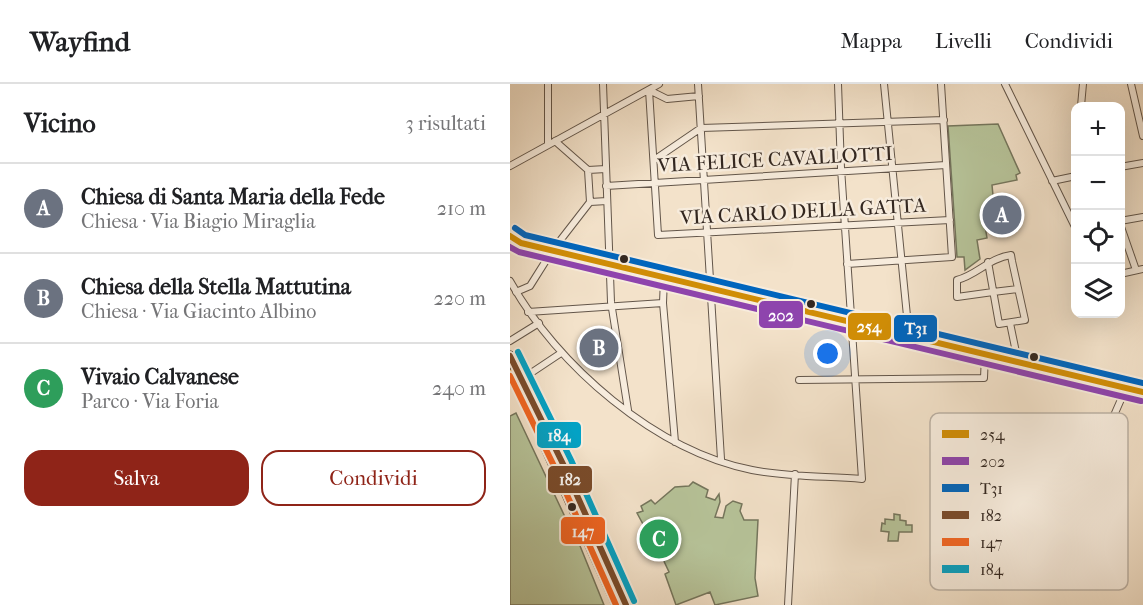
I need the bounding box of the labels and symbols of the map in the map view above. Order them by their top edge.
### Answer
street label: VIA FELICE CAVALLOTTI [656,142,894,177]
pin: A [982,192,1022,238]
street label: VIA CARLO DELLA GATTA [678,194,928,229]
unlabelled marker [618,253,630,265]
unlabelled marker [805,298,817,310]
line badge: 202 [758,300,804,329]
text: 202 [768,306,794,325]
line badge: 254 [847,312,892,341]
line badge: T31 [893,314,938,343]
text: 254 [857,317,883,337]
text: T31 [903,319,928,339]
pin: B [580,326,619,370]
your location [813,339,842,368]
unlabelled marker [1028,351,1040,363]
legend [930,413,1128,590]
line badge: 184 [536,421,582,449]
text: 254 [980,425,1005,444]
text: 184 [547,426,572,446]
text: 202 [980,452,1005,471]
line badge: 182 [547,465,593,494]
text: 182 [559,470,581,489]
text: T31 [980,479,1003,498]
unlabelled marker [566,501,578,513]
text: 182 [980,506,1002,525]
line badge: 147 [560,516,606,545]
pin: C [640,516,678,562]
text: 147 [572,522,594,542]
text: 147 [980,533,1003,552]
text: 184 [980,560,1004,579]

